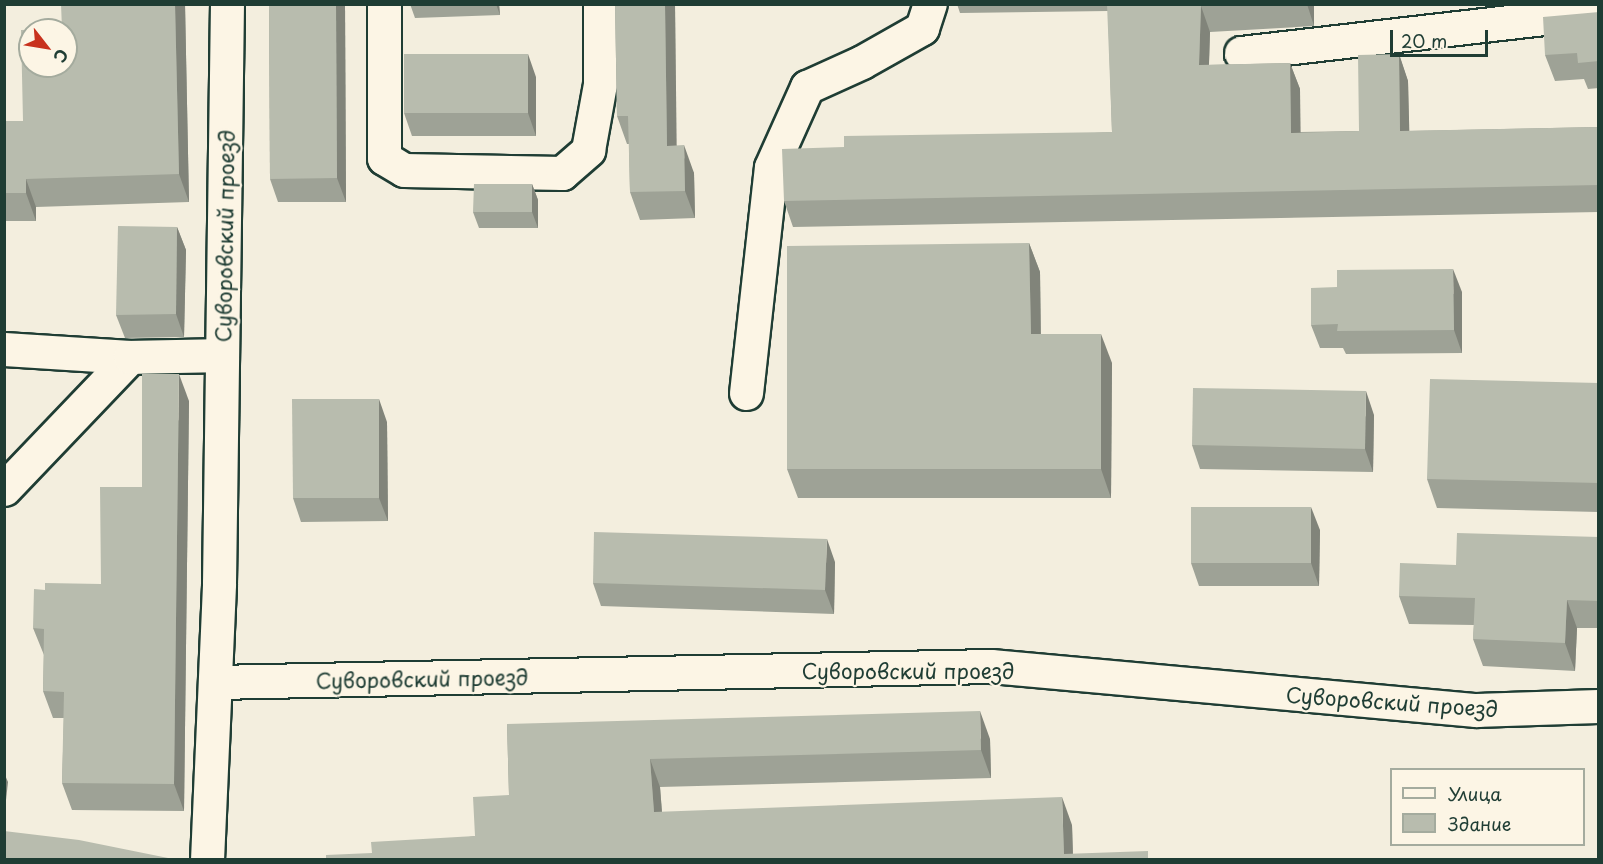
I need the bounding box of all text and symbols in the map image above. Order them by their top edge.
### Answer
north arrow [18,18,78,78]
scale bar [1393,18,1490,56]
text: 20 m [1401,27,1447,54]
text: С [48,45,75,68]
street label: Суворовский проезд [210,129,238,343]
street label: Суворовский проезд [802,657,1014,683]
street label: Суворовский проезд [315,664,529,692]
street label: Суворовский проезд [1285,681,1499,721]
legend [1390,768,1585,846]
text: Улица [1448,780,1502,807]
text: Здание [1448,810,1511,837]

